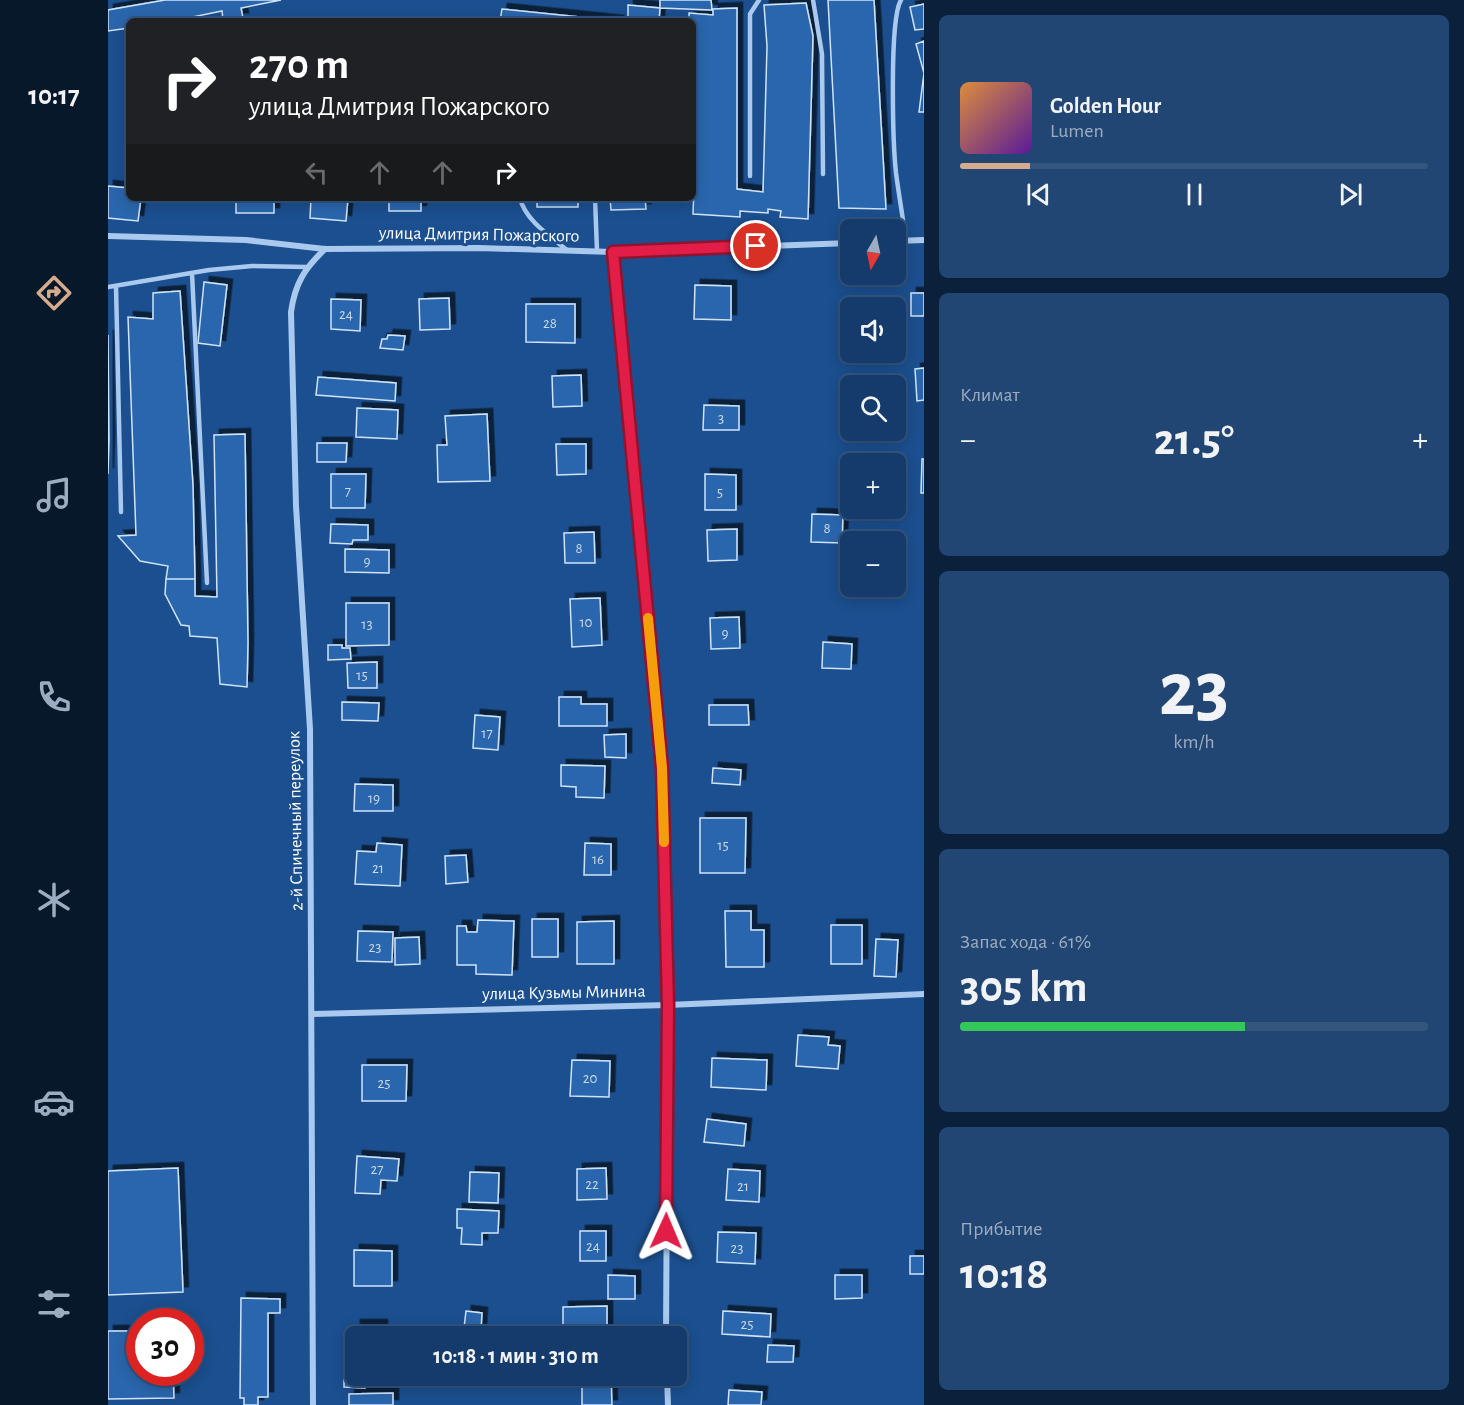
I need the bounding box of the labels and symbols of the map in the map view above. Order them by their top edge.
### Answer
north arrow [840,219,906,285]
pin [730,220,781,271]
street label: улица Дмитрия Пожарского [378,224,579,246]
house number: 24 [339,307,353,322]
house number: 28 [543,316,557,331]
house number: 3 [718,411,724,426]
house number: 7 [345,484,351,499]
house number: 5 [717,485,723,500]
house number: 8 [823,521,831,536]
house number: 8 [575,541,583,556]
house number: 9 [363,554,371,569]
house number: 10 [579,615,593,630]
house number: 13 [361,617,373,632]
house number: 9 [721,626,729,641]
house number: 15 [356,668,368,683]
house number: 17 [481,726,493,741]
street label: 2-й Спичечный переулок [285,730,307,911]
house number: 19 [368,791,380,806]
house number: 15 [717,838,729,853]
house number: 16 [592,852,604,867]
house number: 21 [372,861,384,876]
house number: 23 [368,940,382,955]
street label: улица Кузьмы Минина [481,983,646,1003]
house number: 20 [583,1071,597,1086]
house number: 25 [377,1076,391,1091]
house number: 27 [370,1162,384,1177]
house number: 22 [585,1177,599,1192]
house number: 21 [737,1179,749,1194]
position arrow [634,1199,698,1263]
house number: 24 [586,1239,600,1254]
house number: 23 [730,1241,744,1256]
speed limit sign: 30 [126,1308,204,1386]
house number: 25 [740,1317,754,1332]

